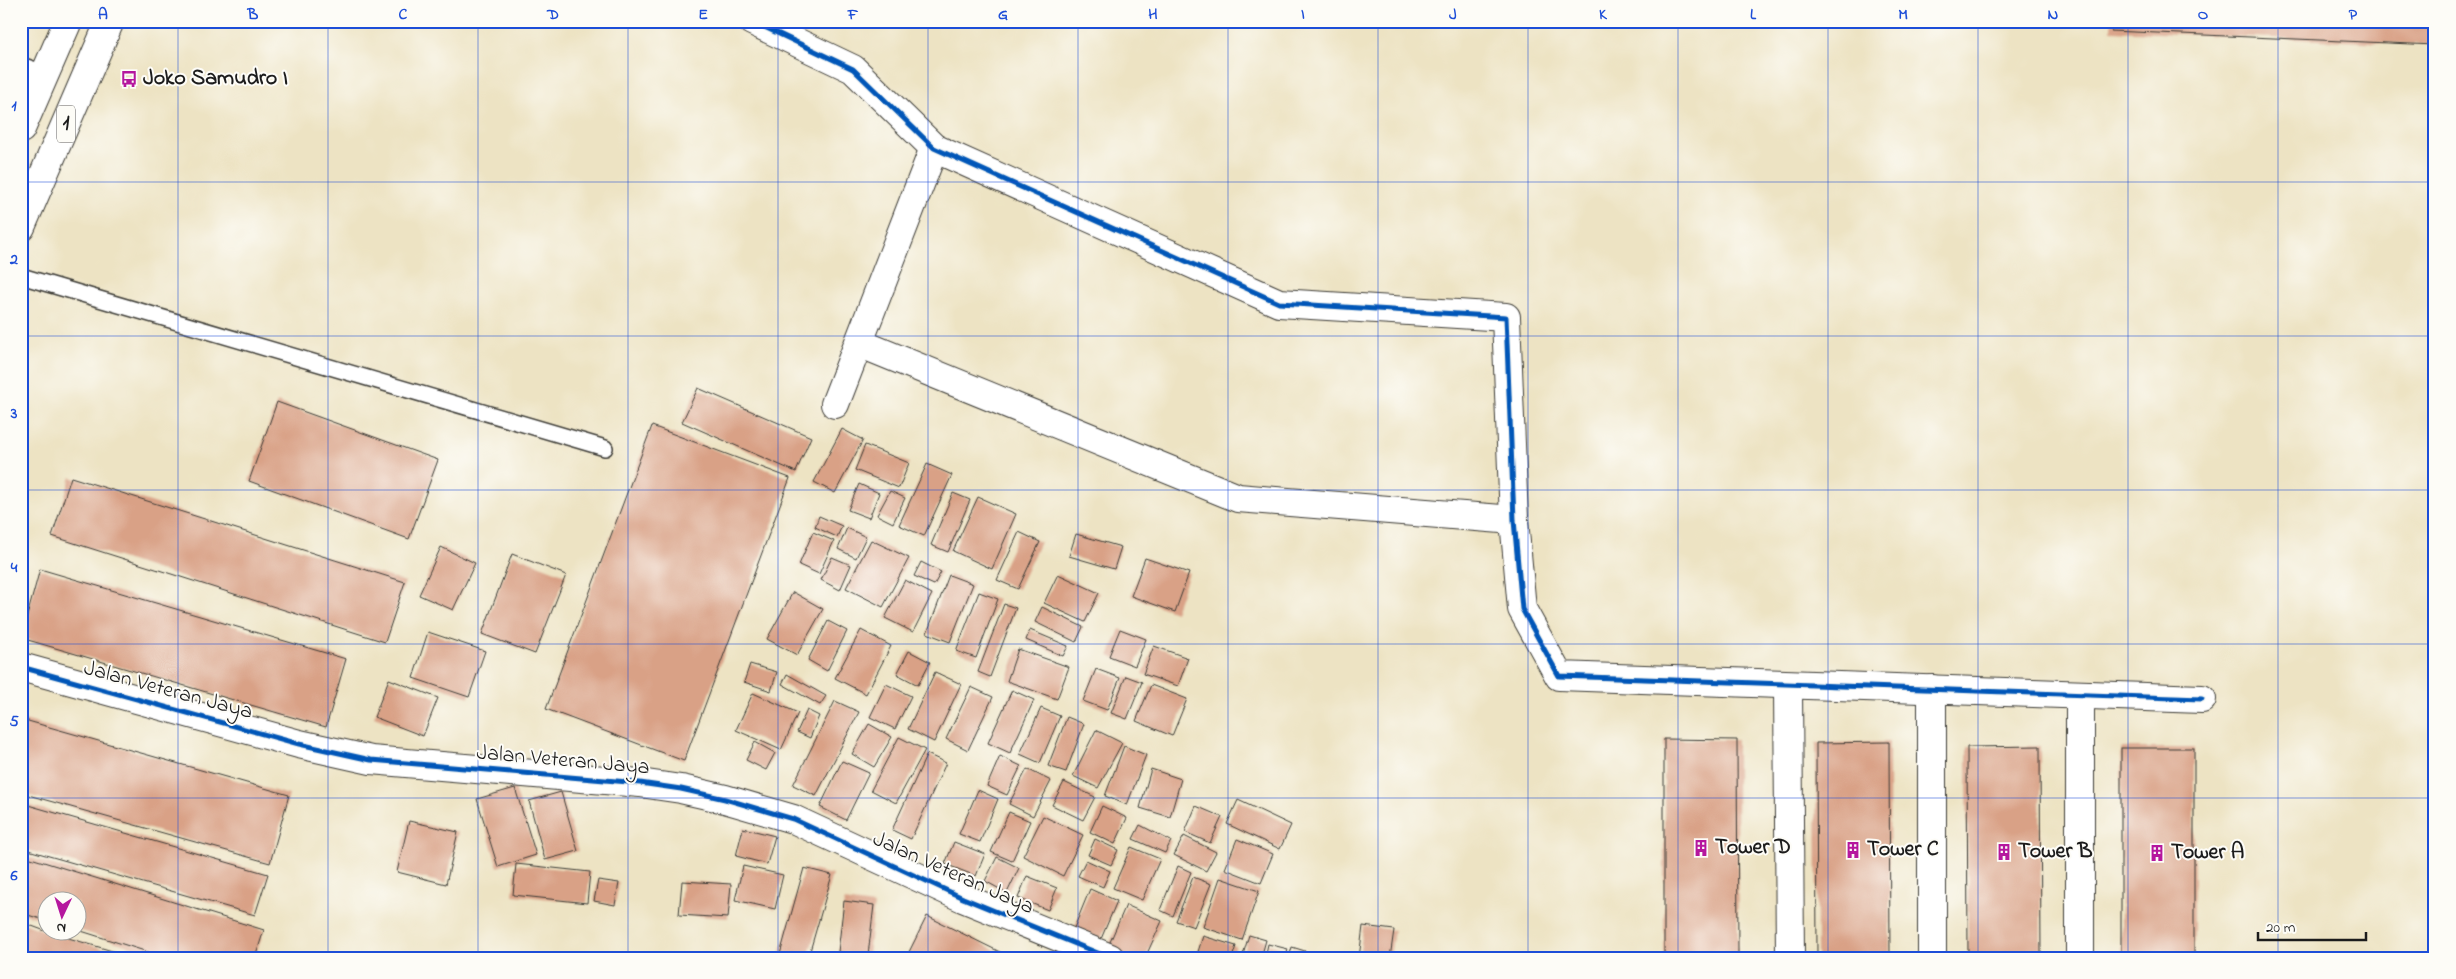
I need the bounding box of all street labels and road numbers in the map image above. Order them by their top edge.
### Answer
road number: 1 [57,106,75,142]
street label: Jalan Veteran Jaya [80,653,256,730]
street label: Jalan Veteran Jaya [475,737,651,786]
street label: Jalan Veteran Jaya [867,824,1039,925]

